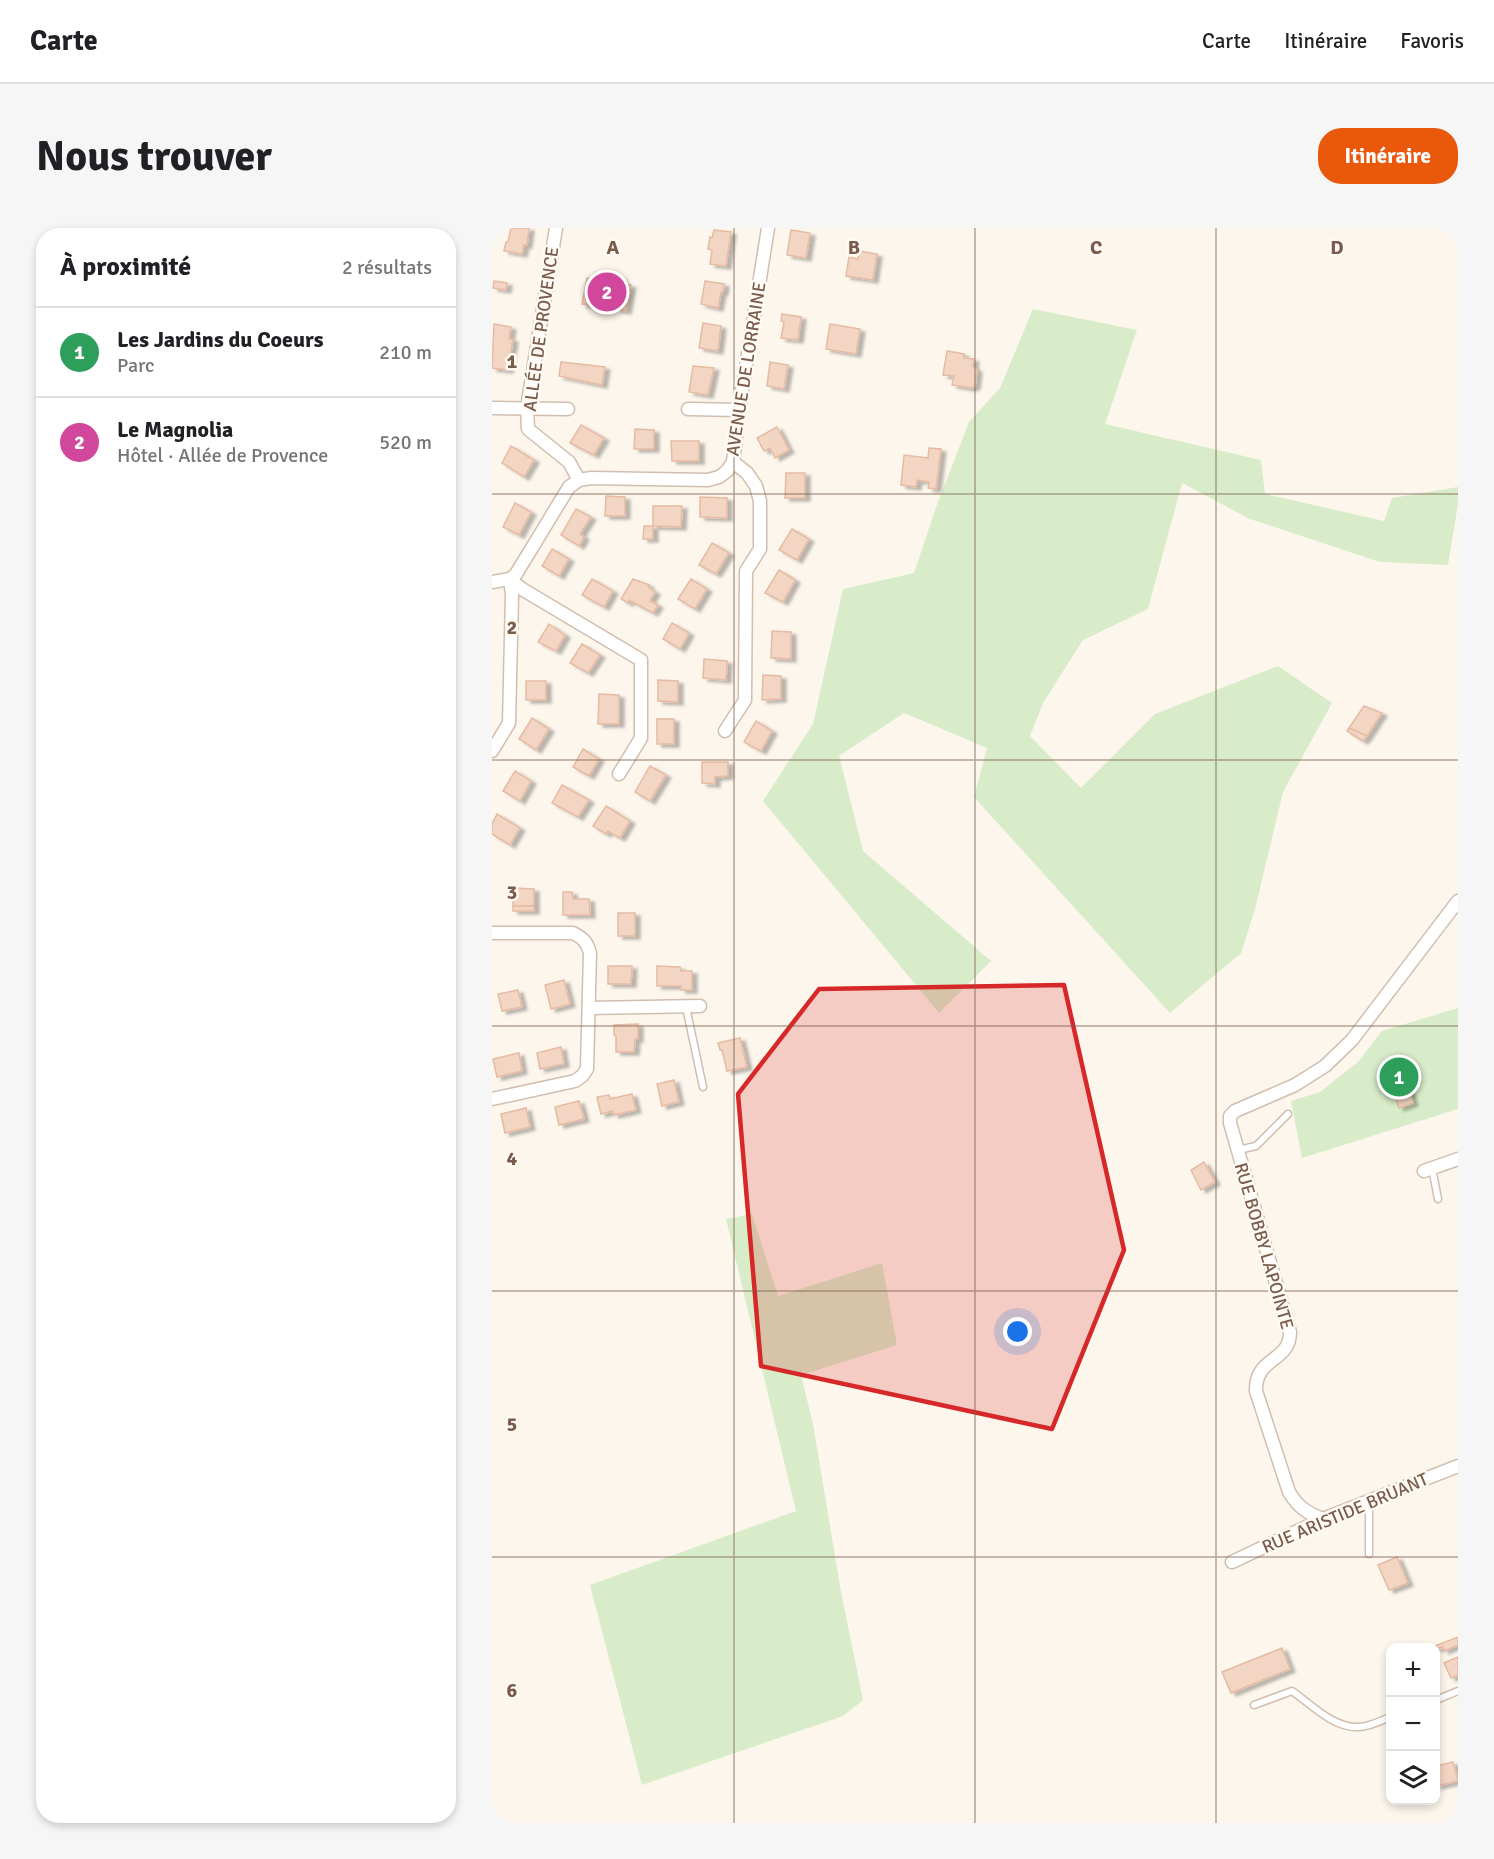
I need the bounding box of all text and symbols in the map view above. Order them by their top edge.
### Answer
text: Carte [30,24,98,58]
text: Carte [1202,28,1251,54]
text: Itinéraire [1284,28,1367,54]
text: Favoris [1400,28,1464,54]
button: Itinéraire [1318,128,1458,184]
text: Nous trouver [36,131,272,182]
text: A [607,235,620,260]
text: B [848,235,860,260]
text: C [1090,235,1102,260]
text: D [1330,235,1344,260]
street label: ALLÉE DE PROVENCE [519,245,563,413]
text: À proximité [60,251,191,283]
text: 2 résultats [342,255,432,280]
pin: 2 [588,270,626,314]
street label: AVENUE DE LORRAINE [721,280,771,458]
text: Les Jardins du Coeurs [117,326,324,353]
text: 1 [74,340,85,365]
text: 210 m [379,340,432,365]
text: 1 [507,349,518,374]
text: Parc [117,353,154,378]
text: Le Magnolia [117,416,233,443]
text: 2 [74,430,85,455]
text: 520 m [379,430,432,455]
text: Hôtel · Allée de Provence [117,443,328,468]
text: 2 [507,615,517,640]
text: 3 [507,880,517,905]
pin: 1 [1380,1054,1418,1100]
text: 4 [507,1146,518,1171]
street label: RUE BOBBY LAPOINTE [1230,1160,1298,1332]
your location [1003,1317,1032,1346]
text: 5 [507,1412,517,1437]
street label: RUE ARISTIDE BRUANT [1259,1468,1432,1558]
map controls [1386,1643,1440,1805]
button: + [1386,1643,1440,1697]
text: 6 [507,1678,518,1703]
button: − [1386,1697,1440,1751]
button: layers [1386,1751,1440,1805]

